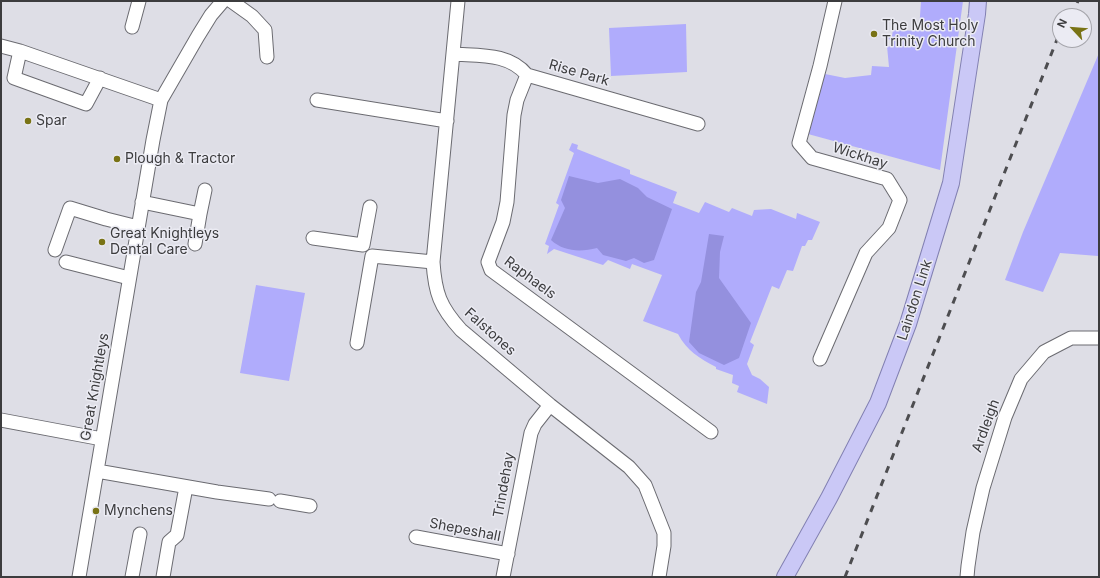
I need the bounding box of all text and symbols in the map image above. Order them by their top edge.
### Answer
north arrow [1052,8,1092,48]
text: N [1054,16,1070,30]
place label: The Most Holy Trinity Church [882,18,978,50]
marker: The Most Holy Trinity Church [869,29,879,39]
street label: Rise Park [547,56,611,90]
place label: Spar [36,113,67,129]
marker: Spar [23,116,33,126]
street label: Wickhay [830,139,890,173]
place label: Plough & Tractor [125,151,235,167]
marker: Plough & Tractor [112,154,122,164]
place label: Great Knightleys Dental Care [110,226,219,258]
marker: Great Knightleys Dental Care [97,237,107,247]
street label: Raphaels [501,253,559,303]
street label: Laindon Link [894,258,936,342]
street label: Falstones [461,305,519,359]
street label: Great Knightleys [77,332,113,442]
street label: Ardleigh [969,397,1003,455]
street label: Trindehay [490,451,518,519]
place label: Mynchens [104,503,173,519]
marker: Mynchens [91,506,101,516]
street label: Shepeshall [428,515,502,545]

